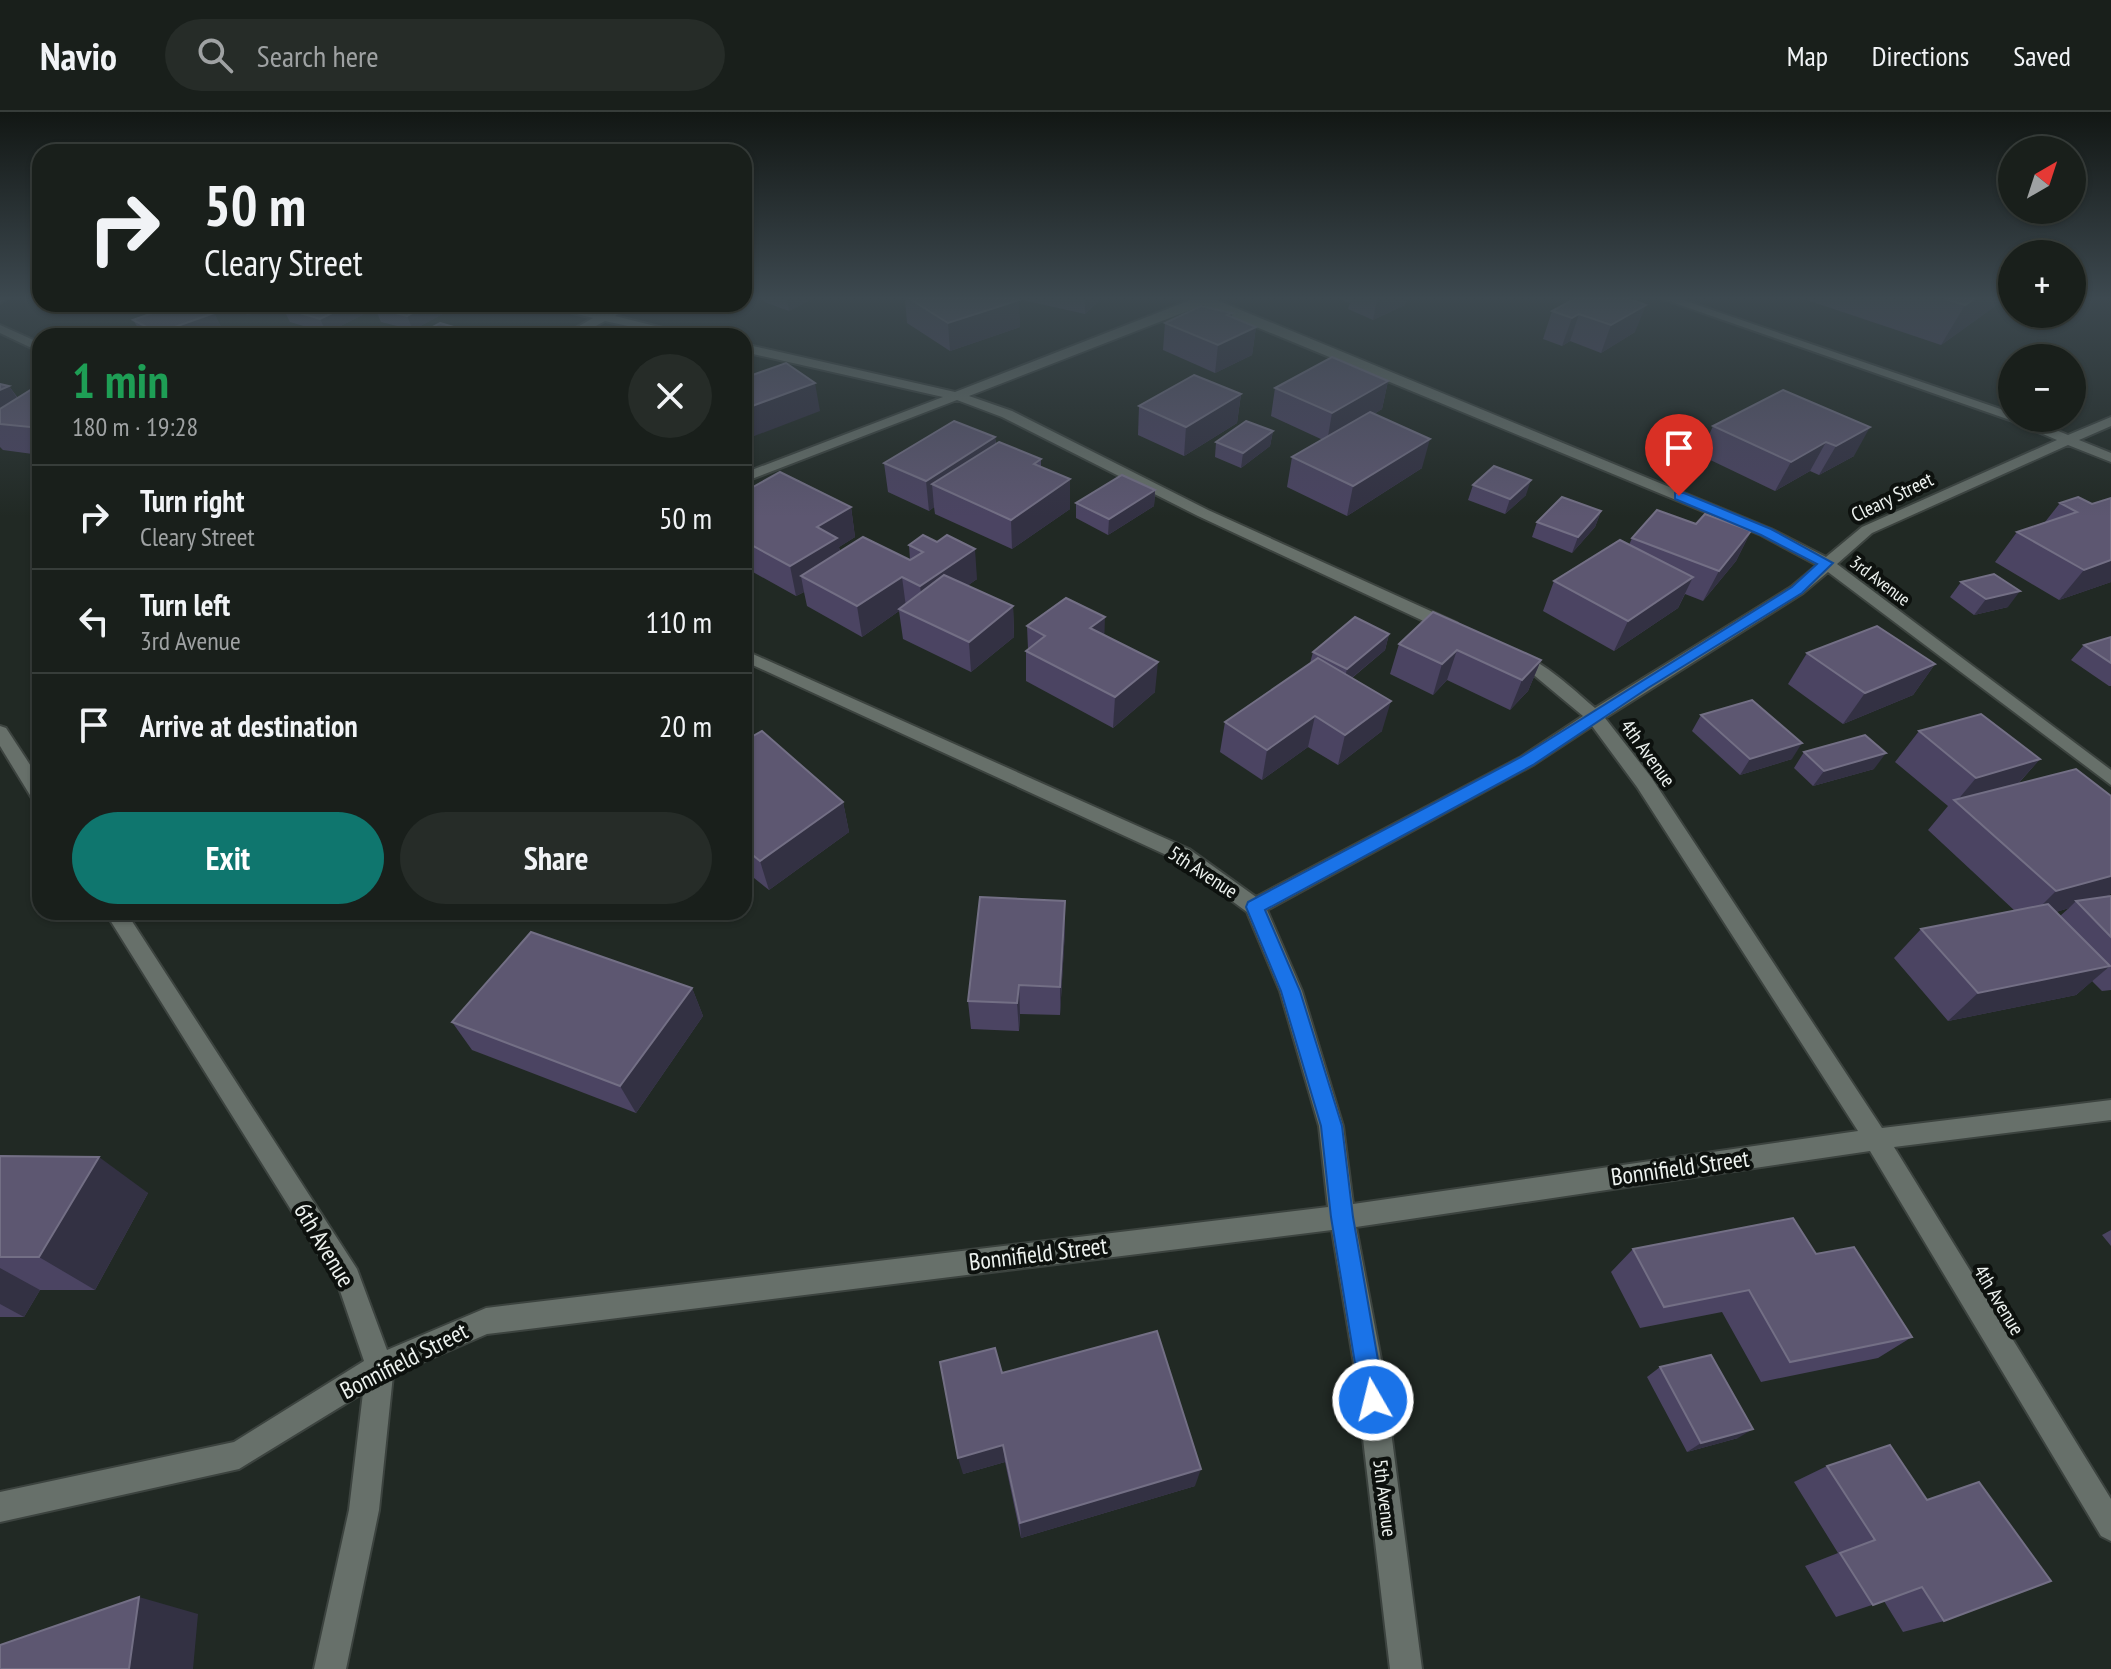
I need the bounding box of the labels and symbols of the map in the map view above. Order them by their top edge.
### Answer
north arrow [1998,136,2086,224]
pin [1645,414,1713,496]
street label: Cleary Street [1847,466,1938,528]
street label: 3rd Avenue [1846,550,1915,611]
street label: 4th Avenue [1615,714,1681,792]
street label: 5th Avenue [1163,840,1243,904]
street label: Bonnifield Street [1609,1142,1751,1193]
street label: 6th Avenue [287,1197,362,1293]
street label: Bonnifield Street [967,1230,1109,1277]
street label: 4th Avenue [1968,1260,2030,1340]
street label: Bonnifield Street [335,1315,473,1406]
position arrow [1331,1358,1415,1442]
street label: 5th Avenue [1367,1458,1403,1538]

